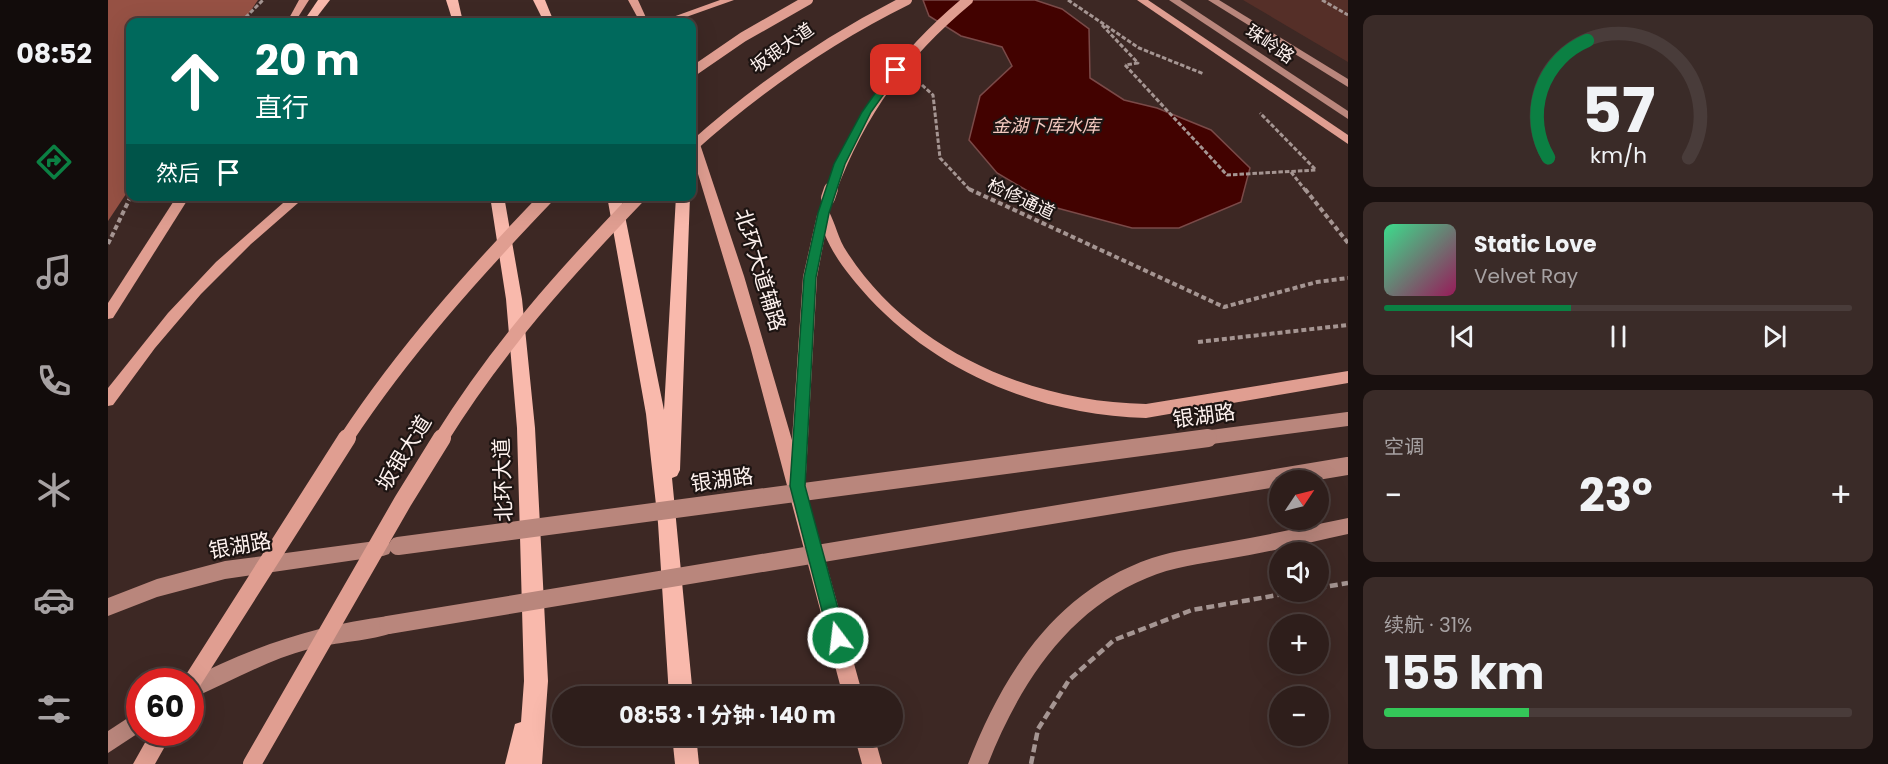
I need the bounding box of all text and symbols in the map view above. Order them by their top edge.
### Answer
street label: 坂银大道 [745,17,818,78]
street label: 珠岭路 [1241,18,1300,69]
text: 20 m [255,31,360,90]
text: 08:52 [16,35,92,72]
icon: ahead [156,42,234,120]
pin [870,44,921,95]
icon: arrive [879,53,912,86]
text: 57 [1581,66,1655,154]
text: 直行 [255,89,309,126]
water label: 金湖下库水库 [992,113,1103,138]
icon: directions [33,141,75,183]
text: km/h [1589,141,1647,172]
icon: arrive [212,156,245,189]
text: 然后 [156,158,200,189]
street label: 检修通道 [983,172,1059,225]
street label: 北环大道辅路 [728,205,793,334]
text: Static Love [1474,229,1597,260]
icon: music [33,251,75,293]
text: Velvet Ray [1474,262,1578,290]
icon: previous [1446,320,1479,353]
icon: pause [1602,320,1635,353]
icon: next [1758,320,1791,353]
icon: phone [33,360,75,402]
street label: 银湖路 [1171,397,1237,434]
street label: 坂银大道 [369,409,438,496]
text: 空调 [1384,433,1424,461]
street label: 北环大道 [487,438,518,522]
street label: 银湖路 [689,461,755,498]
text: 23° [1579,464,1653,527]
icon: climate [33,469,75,511]
north arrow [1269,470,1329,530]
map controls [1269,470,1329,746]
text: − [1384,472,1402,519]
text: + [1829,472,1852,519]
street label: 银湖路 [206,526,273,565]
button: sound [1269,542,1329,602]
icon: car [33,579,75,621]
position arrow [806,606,870,670]
text: 续航 · 31% [1384,611,1472,639]
button: + [1269,614,1329,674]
text: 155 km [1384,642,1544,705]
speed limit sign: 60 [126,668,204,746]
button: − [1269,686,1329,746]
icon: filters [33,688,75,730]
text: 08:53 · 1 分钟 · 140 m [619,700,836,731]

